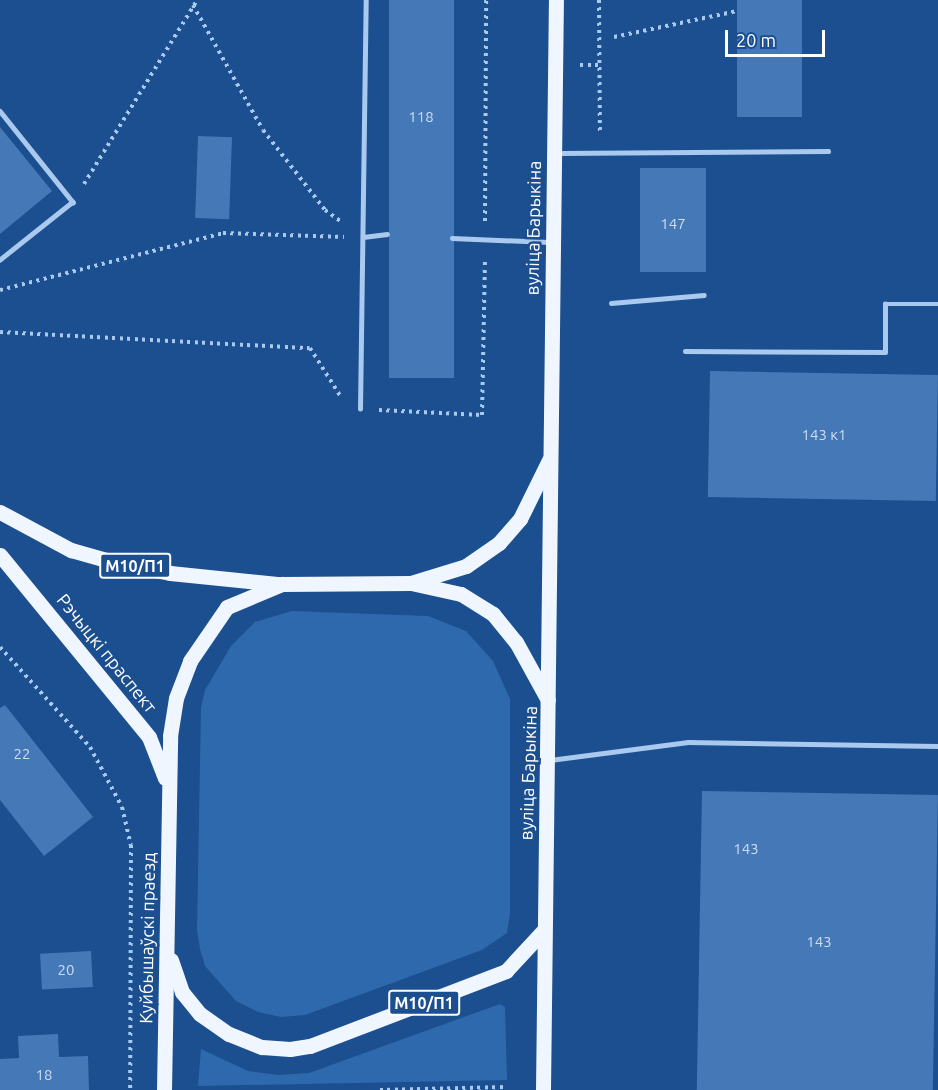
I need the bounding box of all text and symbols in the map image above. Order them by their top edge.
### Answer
scale bar [728,18,828,56]
text: 20 m [736,30,776,50]
house number: 118 [408,108,434,126]
street label: вуліца Барыкіна [521,160,545,296]
house number: 147 [660,215,686,233]
house number: 143 к1 [802,426,846,444]
road number: М10/П1 [99,553,171,579]
street label: Рэчыцкі праспект [52,589,162,717]
street label: вуліца Барыкіна [515,705,541,841]
house number: 22 [14,745,30,763]
house number: 143 [733,840,759,858]
street label: Куйбышаўскі праезд [135,852,159,1024]
house number: 143 [806,933,832,951]
house number: 20 [58,961,74,979]
road number: М10/П1 [388,990,460,1016]
house number: 18 [36,1066,52,1084]

